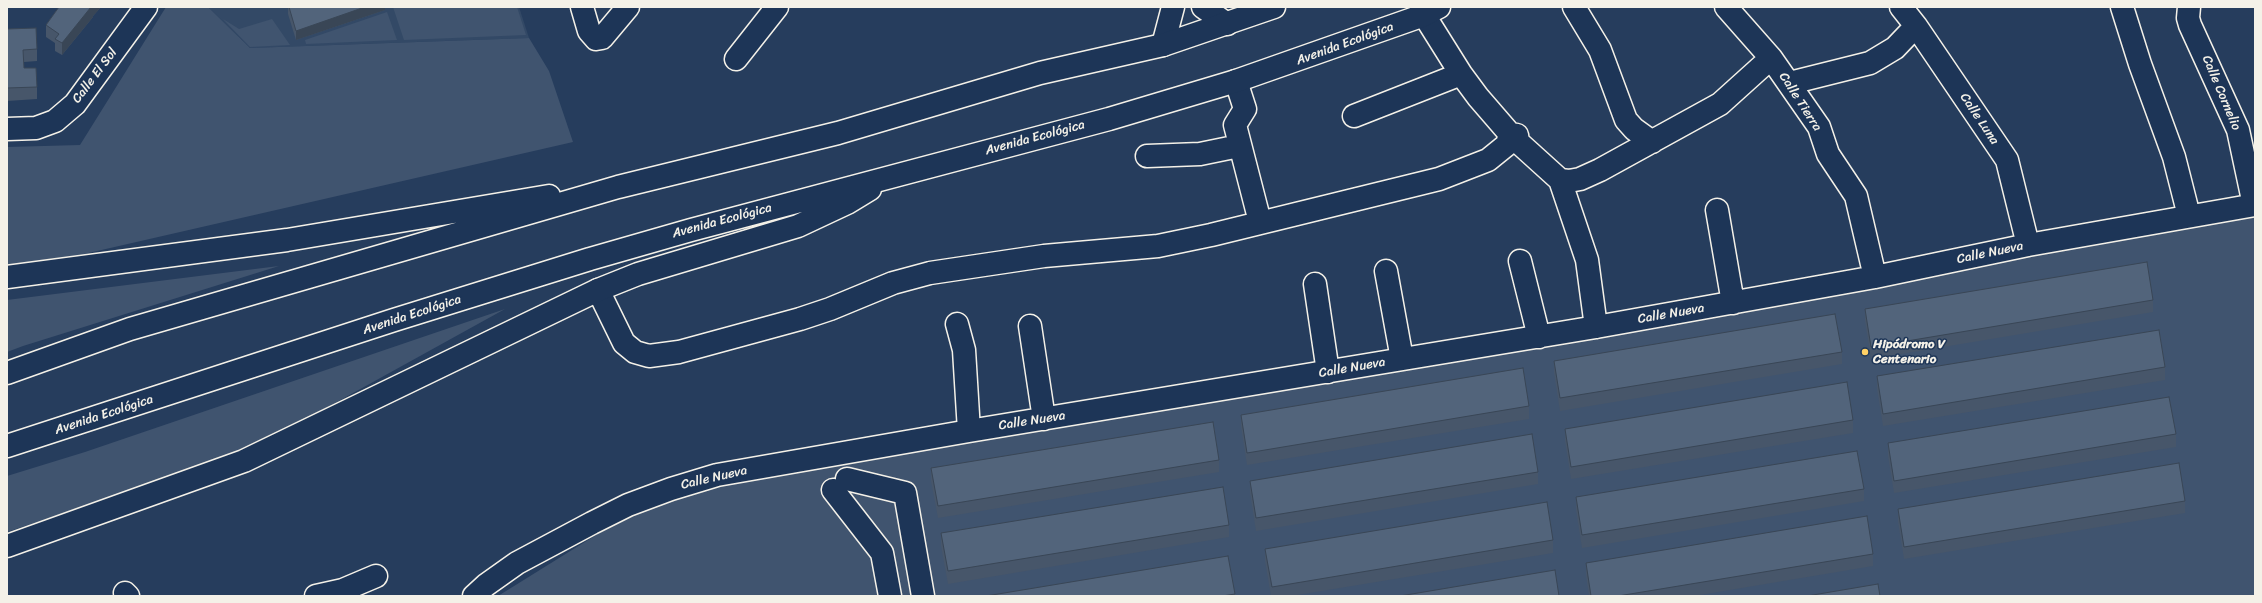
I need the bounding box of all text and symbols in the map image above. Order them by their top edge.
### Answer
street label: Avenida Ecológica [1294,19,1396,69]
street label: Calle El Sol [69,45,121,107]
street label: Calle Cornelio [2198,53,2244,133]
street label: Calle Tierra [1775,70,1825,134]
street label: Calle Luna [1956,90,2002,148]
street label: Avenida Ecológica [984,117,1086,159]
street label: Avenida Ecológica [671,200,773,242]
street label: Calle Nueva [1955,238,2025,268]
street label: Avenida Ecológica [361,292,463,338]
street label: Calle Nueva [1636,300,1706,328]
place label: Hipódromo V Centenario [1873,337,1946,368]
marker: Hipódromo V Centenario [1860,347,1870,357]
street label: Calle Nueva [1317,354,1387,382]
street label: Avenida Ecológica [53,392,155,438]
street label: Calle Nueva [998,408,1066,434]
street label: Calle Nueva [679,463,749,493]

